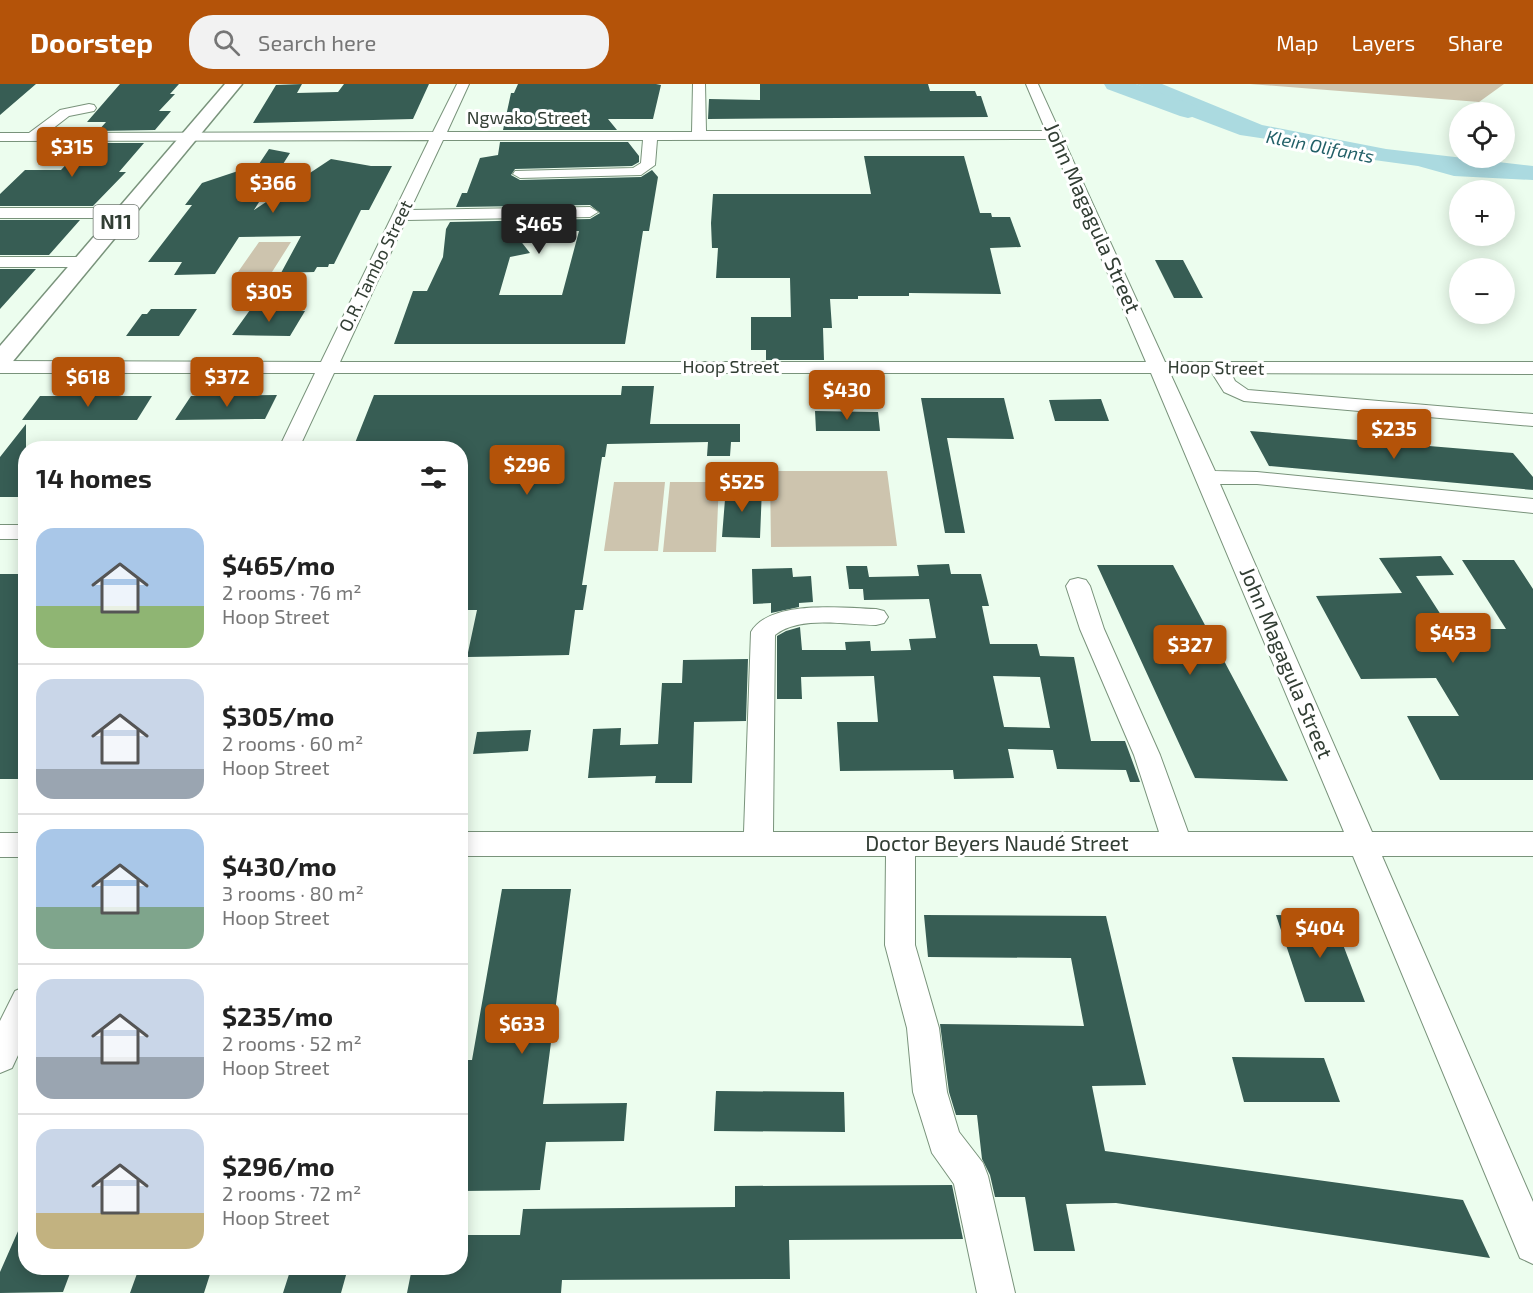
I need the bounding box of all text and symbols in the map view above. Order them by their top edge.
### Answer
search box [189,15,609,69]
text: Doorstep [30,25,153,59]
icon: search [210,26,243,59]
text: Search here [258,29,376,55]
text: Map [1276,30,1318,55]
text: Layers [1351,30,1415,55]
text: Share [1448,30,1503,55]
map controls [1449,102,1515,324]
button: locate [1449,102,1515,168]
street label: Ngwako Street [467,106,587,128]
street label: John Magagula Street [1040,118,1147,316]
water label: Klein Olifants [1264,125,1376,167]
pin: $315 [36,127,108,178]
text: $315 [51,134,93,158]
pin: $366 [237,163,309,214]
text: $366 [250,170,296,194]
button: + [1449,180,1515,246]
street label: O.R. Tambo Street [334,196,417,335]
pin: $465 [503,204,575,255]
road number: N11 [94,205,138,239]
text: $465 [515,211,563,235]
button: − [1449,258,1515,324]
pin: $305 [233,272,305,323]
text: $305 [246,279,292,303]
street label: Hoop Street [683,355,780,377]
street label: Hoop Street [1167,355,1265,379]
pin: $618 [52,357,124,408]
pin: $372 [191,357,263,408]
text: $618 [66,364,110,388]
text: $372 [204,364,250,388]
pin: $430 [811,370,883,421]
text: $430 [823,377,871,401]
pin: $235 [1358,409,1430,460]
text: $235 [1371,416,1417,440]
pin: $296 [491,445,563,496]
text: $296 [504,452,550,476]
icon: filters [417,461,450,494]
text: 14 homes [36,462,152,493]
pin: $525 [706,462,778,513]
text: $525 [719,469,765,493]
text: $465/mo [222,549,335,580]
icon: home [84,552,156,624]
street label: John Magagula Street [1236,563,1339,762]
text: 2 rooms · 76 m² [222,580,361,604]
text: Hoop Street [222,604,330,628]
pin: $453 [1417,613,1489,664]
text: $453 [1430,620,1476,644]
pin: $327 [1154,625,1226,676]
text: $327 [1167,632,1213,656]
text: $305/mo [222,700,334,731]
icon: home [84,703,156,775]
text: 2 rooms · 60 m² [222,731,363,755]
text: Hoop Street [222,755,330,779]
street label: Doctor Beyers Naudé Street [865,830,1129,855]
text: $430/mo [222,850,337,881]
icon: home [84,853,156,925]
text: 3 rooms · 80 m² [222,881,364,905]
text: Hoop Street [222,905,330,929]
pin: $404 [1284,908,1356,959]
text: $404 [1295,915,1345,939]
text: $235/mo [222,1000,333,1031]
icon: home [84,1003,156,1075]
pin: $633 [486,1004,558,1055]
text: $633 [499,1011,545,1035]
text: 2 rooms · 52 m² [222,1031,362,1055]
text: Hoop Street [222,1055,330,1079]
text: $296/mo [222,1150,335,1181]
icon: home [84,1153,156,1225]
text: 2 rooms · 72 m² [222,1181,361,1205]
text: Hoop Street [222,1205,330,1229]

